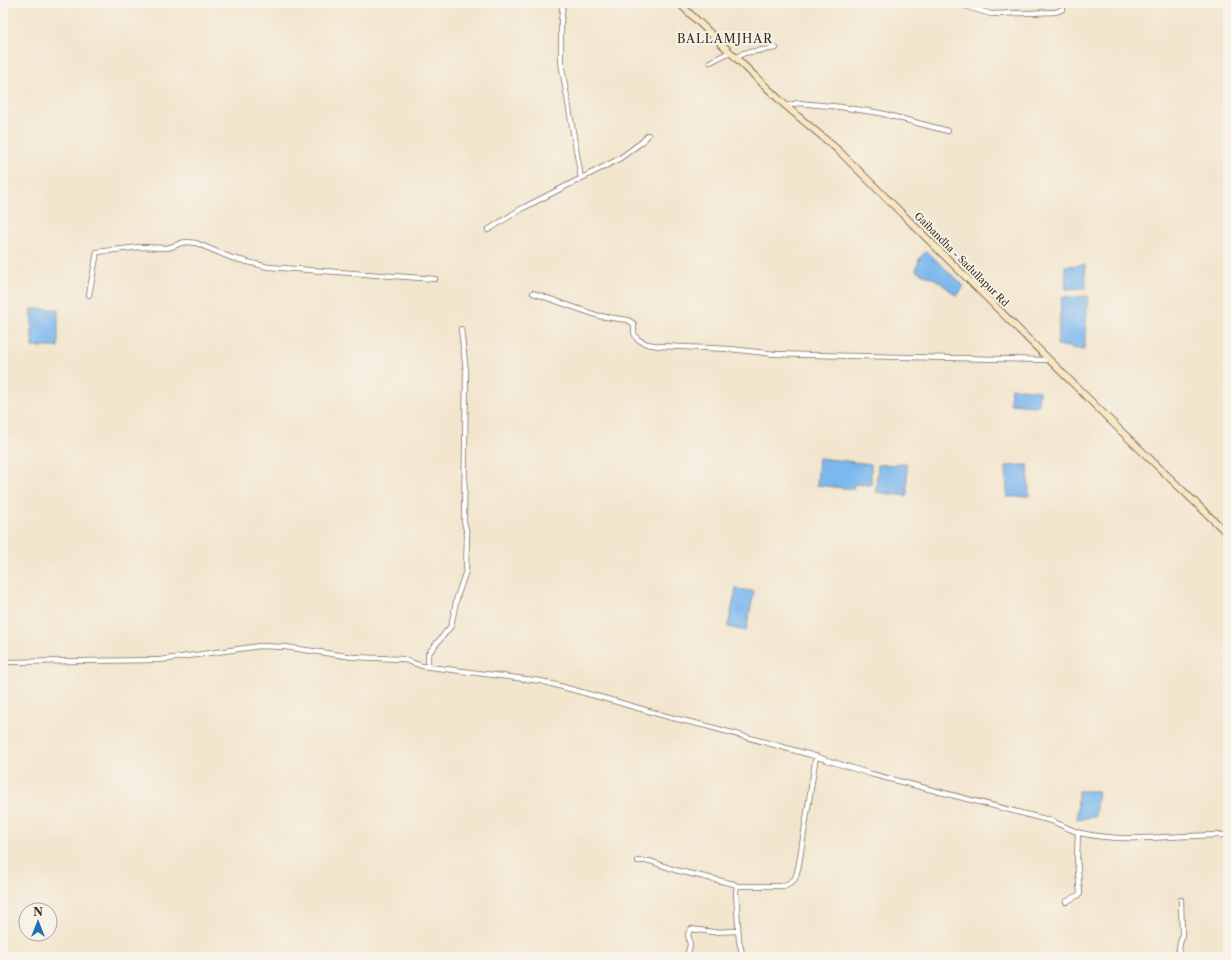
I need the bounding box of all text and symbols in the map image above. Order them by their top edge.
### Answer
district label: BALLAMJHAR [677,31,773,46]
street label: Gaibandha - Sadullapur Rd [912,209,1012,309]
north arrow [18,902,58,942]
text: N [33,905,43,919]

